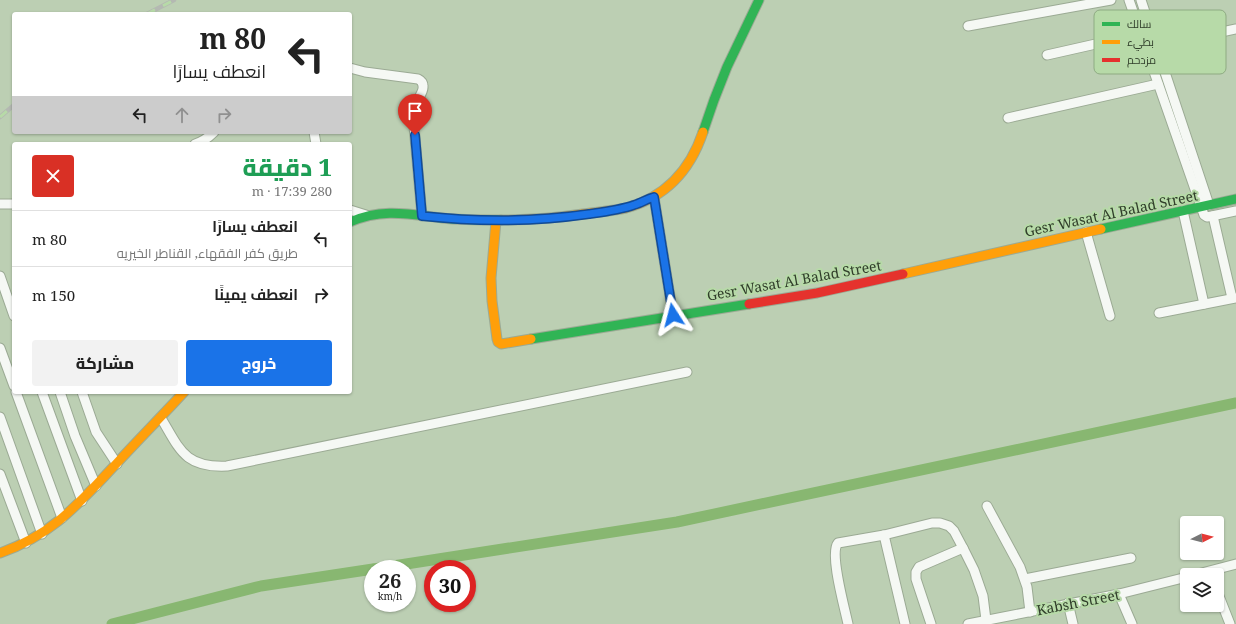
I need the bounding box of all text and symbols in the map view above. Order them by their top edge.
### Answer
legend [1094,10,1226,74]
text: سالك [1127,16,1151,31]
text: 80 m [199,19,266,57]
icon: left [280,28,332,80]
text: بطيء [1127,34,1154,51]
text: مزدحم [1127,52,1156,68]
text: انعطف يسارًا [173,59,266,83]
pin [398,94,432,135]
icon: arrive [404,100,426,122]
icon: left [129,104,151,126]
icon: ahead [171,104,193,126]
icon: right [213,104,235,126]
text: 1 دقيقة [242,150,332,183]
button: close [32,155,74,197]
text: 280 m · 17:39 [252,182,332,200]
street label: Gesr Wasat Al Balad Street [1023,185,1199,241]
text: انعطف يسارًا [212,216,298,236]
icon: left [310,228,332,250]
text: 80 m [32,229,67,249]
text: طريق كفر الفقهاء, القناطر الخيريه [117,244,298,262]
street label: Gesr Wasat Al Balad Street [705,255,883,305]
text: انعطف يمينًا [214,284,298,304]
icon: right [310,284,332,306]
text: 150 m [32,285,75,305]
position arrow [652,294,694,336]
button: مشاركة [32,340,178,386]
button: خروج [186,340,332,386]
north arrow [1180,516,1224,560]
map controls [1180,516,1224,612]
speed limit sign: 30 [424,560,476,612]
text: 26 [379,567,401,594]
button: layers [1180,568,1224,612]
street label: Kabsh Street [1035,585,1121,619]
text: km/h [378,589,402,603]

